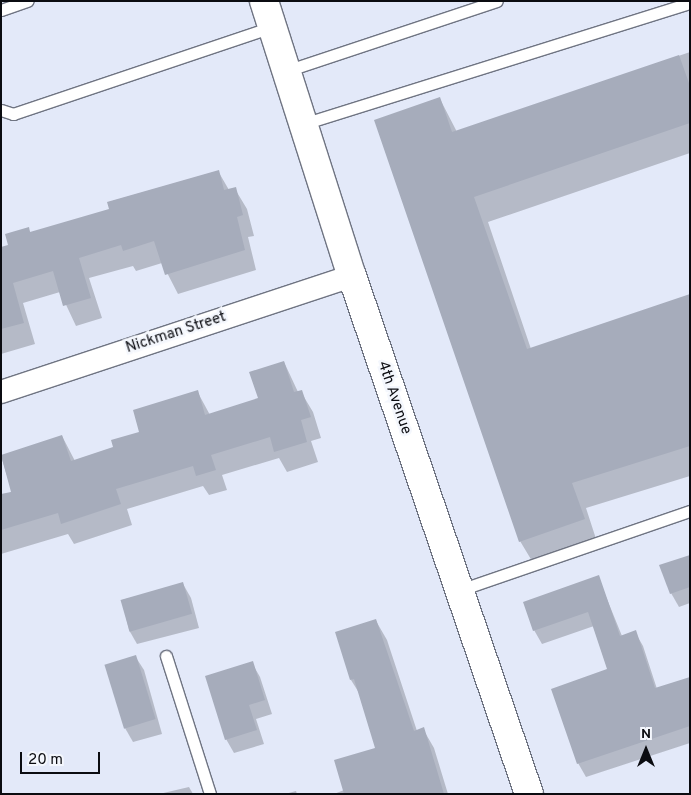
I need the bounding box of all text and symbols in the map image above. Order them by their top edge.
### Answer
street label: Nickman Street [124,308,228,358]
street label: 4th Avenue [373,359,415,437]
north arrow [621,725,671,775]
text: N [641,726,651,743]
scale bar [22,742,102,774]
text: 20 m [28,751,63,770]

